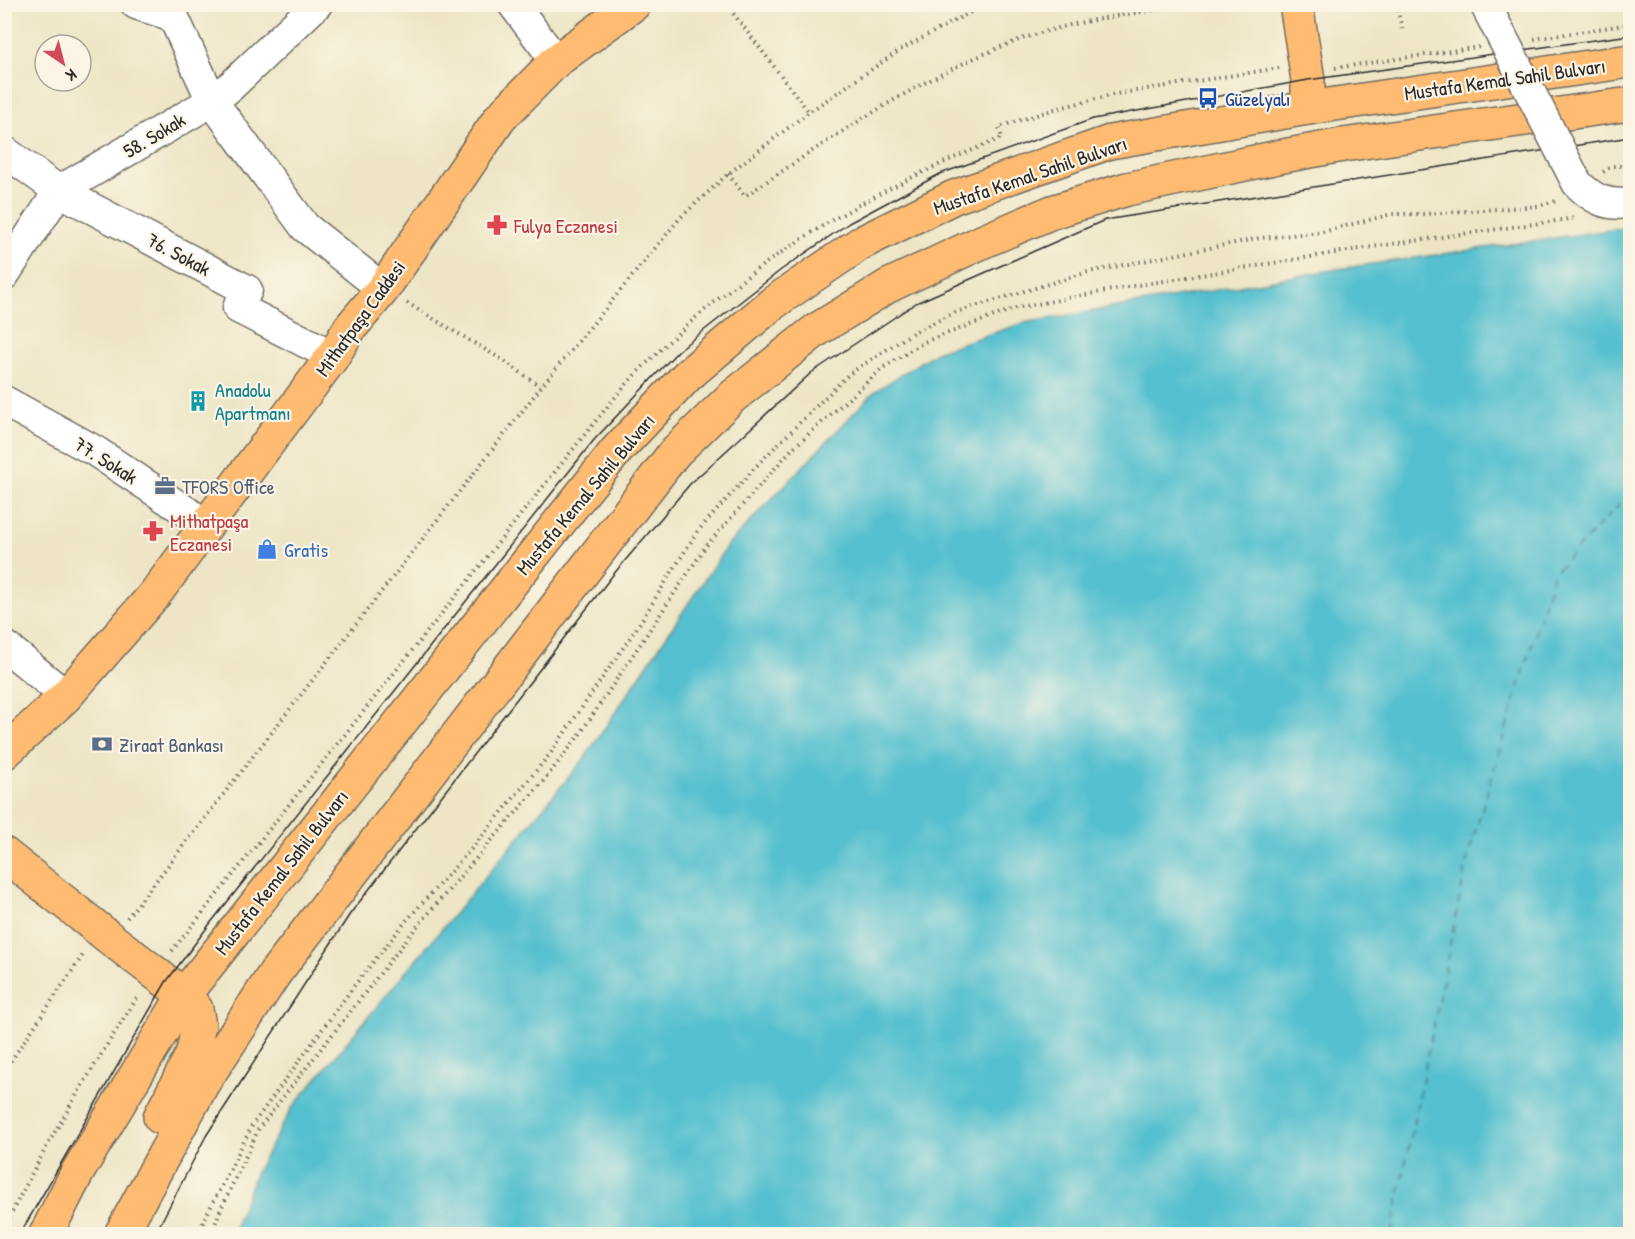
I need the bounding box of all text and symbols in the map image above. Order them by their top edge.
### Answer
north arrow [33,33,93,93]
street label: Mustafa Kemal Sahil Bulvarı [1403,52,1607,106]
text: K [61,64,81,87]
place label: Güzelyalı [1225,85,1291,112]
bus stop icon: Güzelyalı [1196,86,1220,110]
street label: 58. Sokak [118,106,190,164]
street label: Mustafa Kemal Sahil Bulvarı [930,129,1130,221]
place label: Fulya Eczanesi [513,212,618,239]
pharmacy icon: Fulya Eczanesi [485,213,509,237]
street label: 76. Sokak [142,226,216,282]
street label: Mithatpaşa Caddesi [309,254,411,382]
place label: Anadolu Apartmanı [215,376,291,426]
building icon: Anadolu Apartmanı [186,389,210,413]
street label: Mustafa Kemal Sahil Bulvarı [509,408,661,580]
street label: 77. Sokak [69,430,143,490]
place label: TFORS Office [182,473,275,500]
office icon: TFORS Office [153,474,177,498]
place label: Mithatpaşa Eczanesi [170,507,248,557]
pharmacy icon: Mithatpaşa Eczanesi [141,519,165,543]
place label: Gratis [284,536,328,563]
shop icon: Gratis [255,537,279,561]
place label: Ziraat Bankası [119,731,224,758]
bank icon: Ziraat Bankası [90,732,114,756]
street label: Mustafa Kemal Sahil Bulvarı [208,784,354,960]

